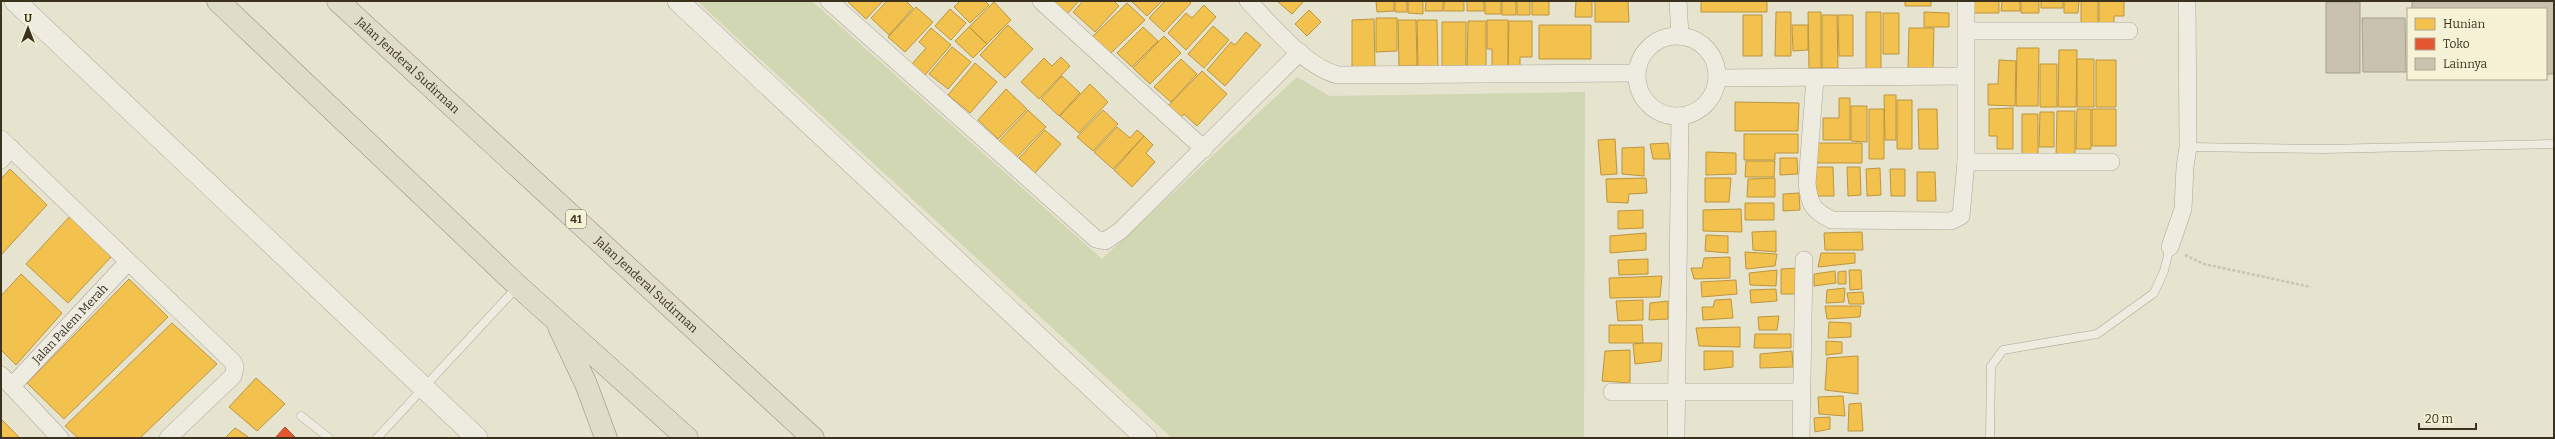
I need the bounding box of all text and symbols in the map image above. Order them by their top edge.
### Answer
north arrow [8,8,48,48]
legend [2407,8,2547,80]
text: U [24,12,32,25]
street label: Jalan Jenderal Sudirman [353,14,463,117]
text: Hunian [2443,17,2486,31]
text: Toko [2443,37,2470,51]
text: Lainnya [2443,57,2488,71]
road number: 41 [566,210,586,228]
street label: Jalan Jenderal Sudirman [591,233,701,336]
street label: Jalan Palem Merah [29,281,111,367]
scale bar [2419,405,2476,431]
text: 20 m [2425,412,2454,426]

